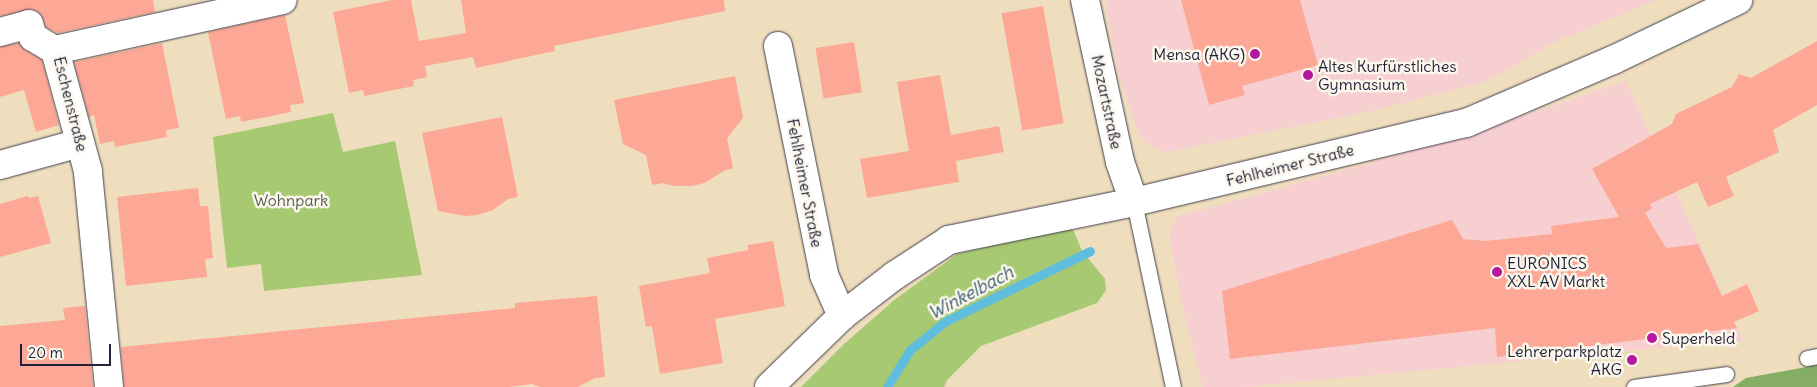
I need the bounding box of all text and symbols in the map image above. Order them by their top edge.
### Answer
place label: Mensa (AKG) [1153,44,1245,64]
marker: Mensa (AKG) [1249,48,1261,60]
street label: Mozartstraße [1088,53,1126,151]
street label: Eschenstraße [50,54,92,154]
place label: Altes Kurfürstliches Gymnasium [1318,56,1457,94]
marker: Altes Kurfürstliches Gymnasium [1302,69,1314,81]
street label: Fehlheimer Straße [783,117,827,249]
street label: Fehlheimer Straße [1224,140,1356,190]
park label: Wohnpark [254,190,328,210]
place label: EURONICS XXL AV Markt [1507,253,1605,291]
water label: Winkelbach [925,262,1017,324]
marker: EURONICS XXL AV Markt [1491,266,1503,278]
place label: Superheld [1662,328,1735,348]
marker: Superheld [1646,332,1658,344]
scale bar [22,334,114,366]
place label: Lehrerparkplatz AKG [1507,341,1622,379]
text: 20 m [28,343,63,362]
marker: Lehrerparkplatz AKG [1626,354,1638,366]

